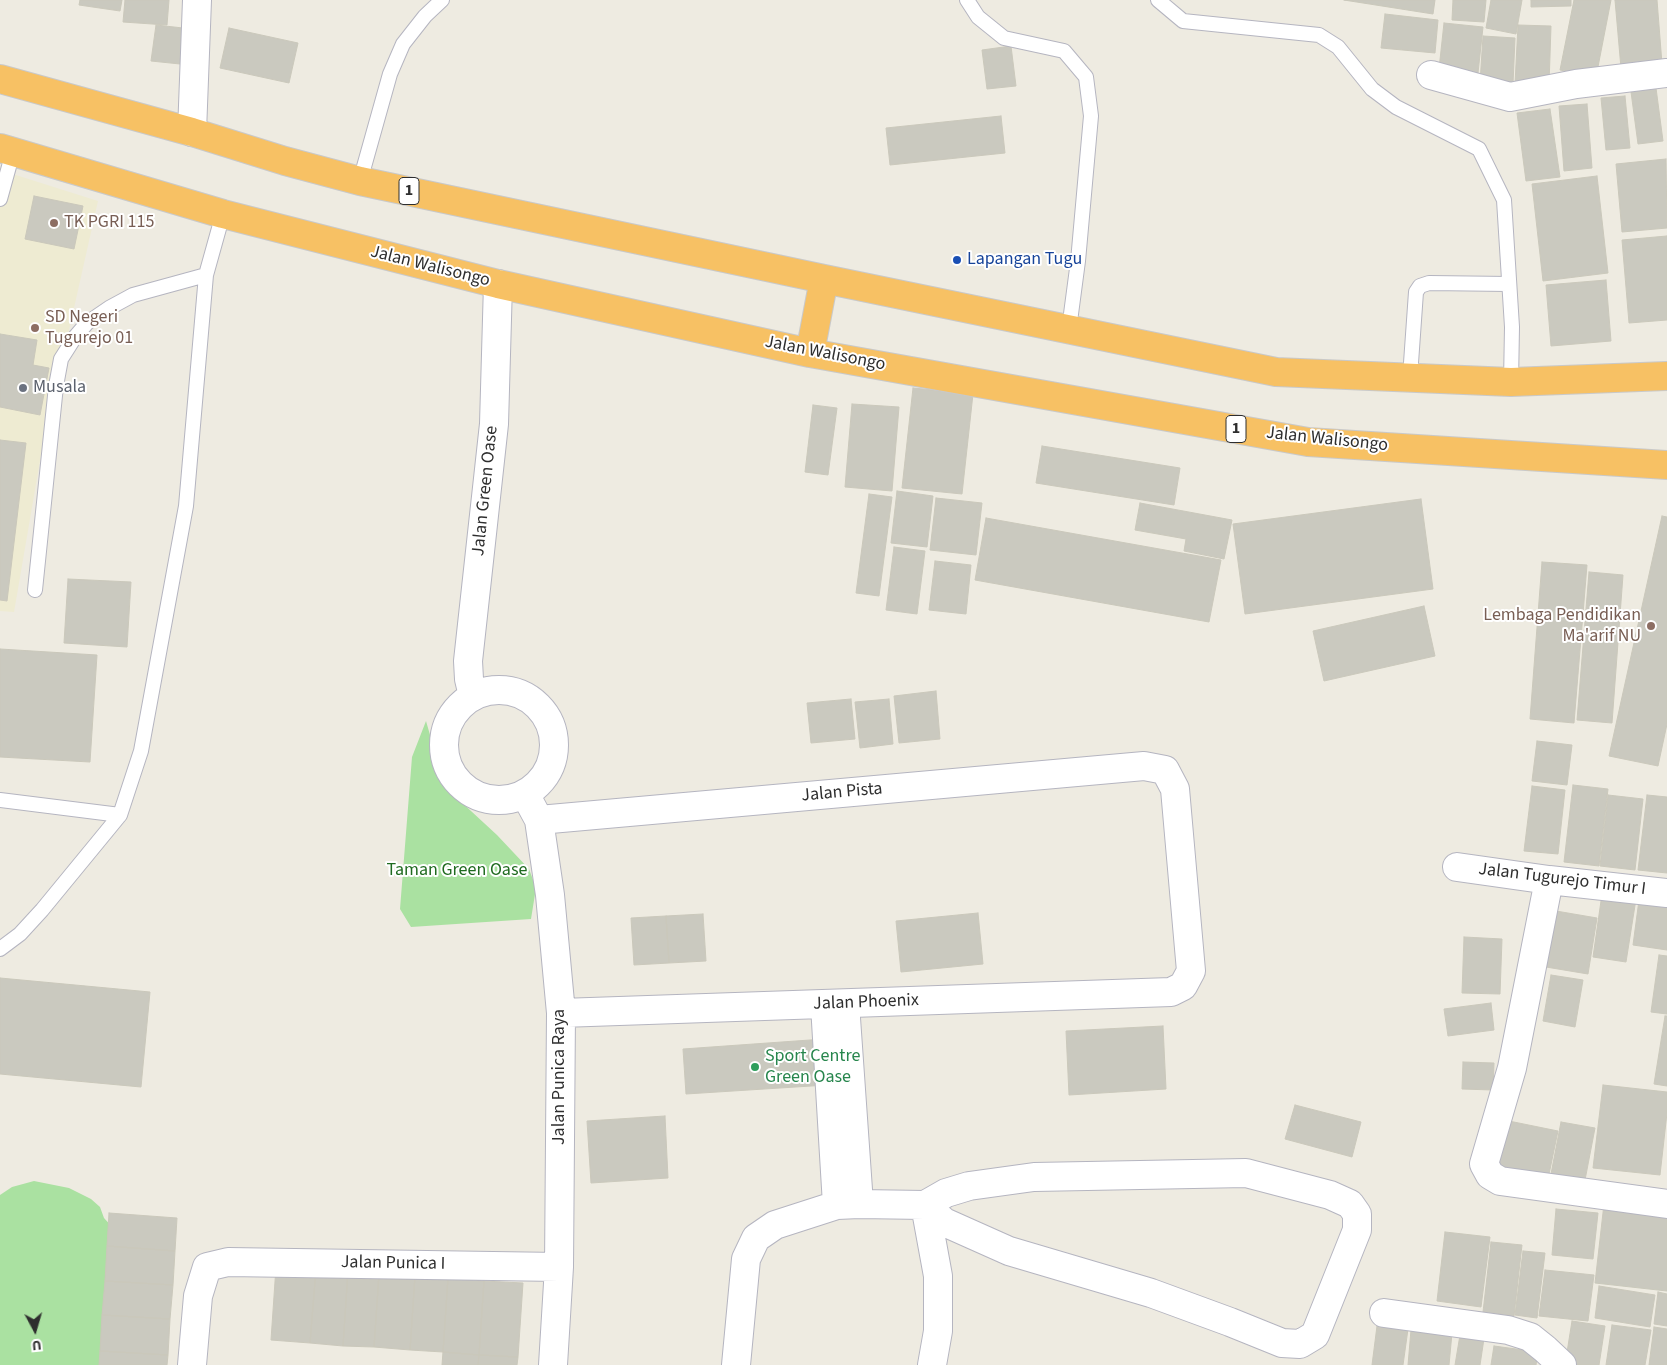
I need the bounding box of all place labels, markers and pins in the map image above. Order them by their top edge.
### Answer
place label: TK PGRI 115 [64,212,154,234]
marker: TK PGRI 115 [48,217,60,229]
place label: Lapangan Tugu [967,249,1082,271]
marker: Lapangan Tugu [951,254,963,266]
place label: SD Negeri Tugurejo 01 [45,307,133,350]
marker: SD Negeri Tugurejo 01 [29,322,41,334]
place label: Musala [33,377,86,399]
marker: Musala [17,382,29,394]
place label: Lembaga Pendidikan Ma'arif NU [1483,605,1641,648]
marker: Lembaga Pendidikan Ma'arif NU [1645,620,1657,632]
place label: Sport Centre Green Oase [765,1046,860,1088]
marker: Sport Centre Green Oase [749,1061,761,1073]

